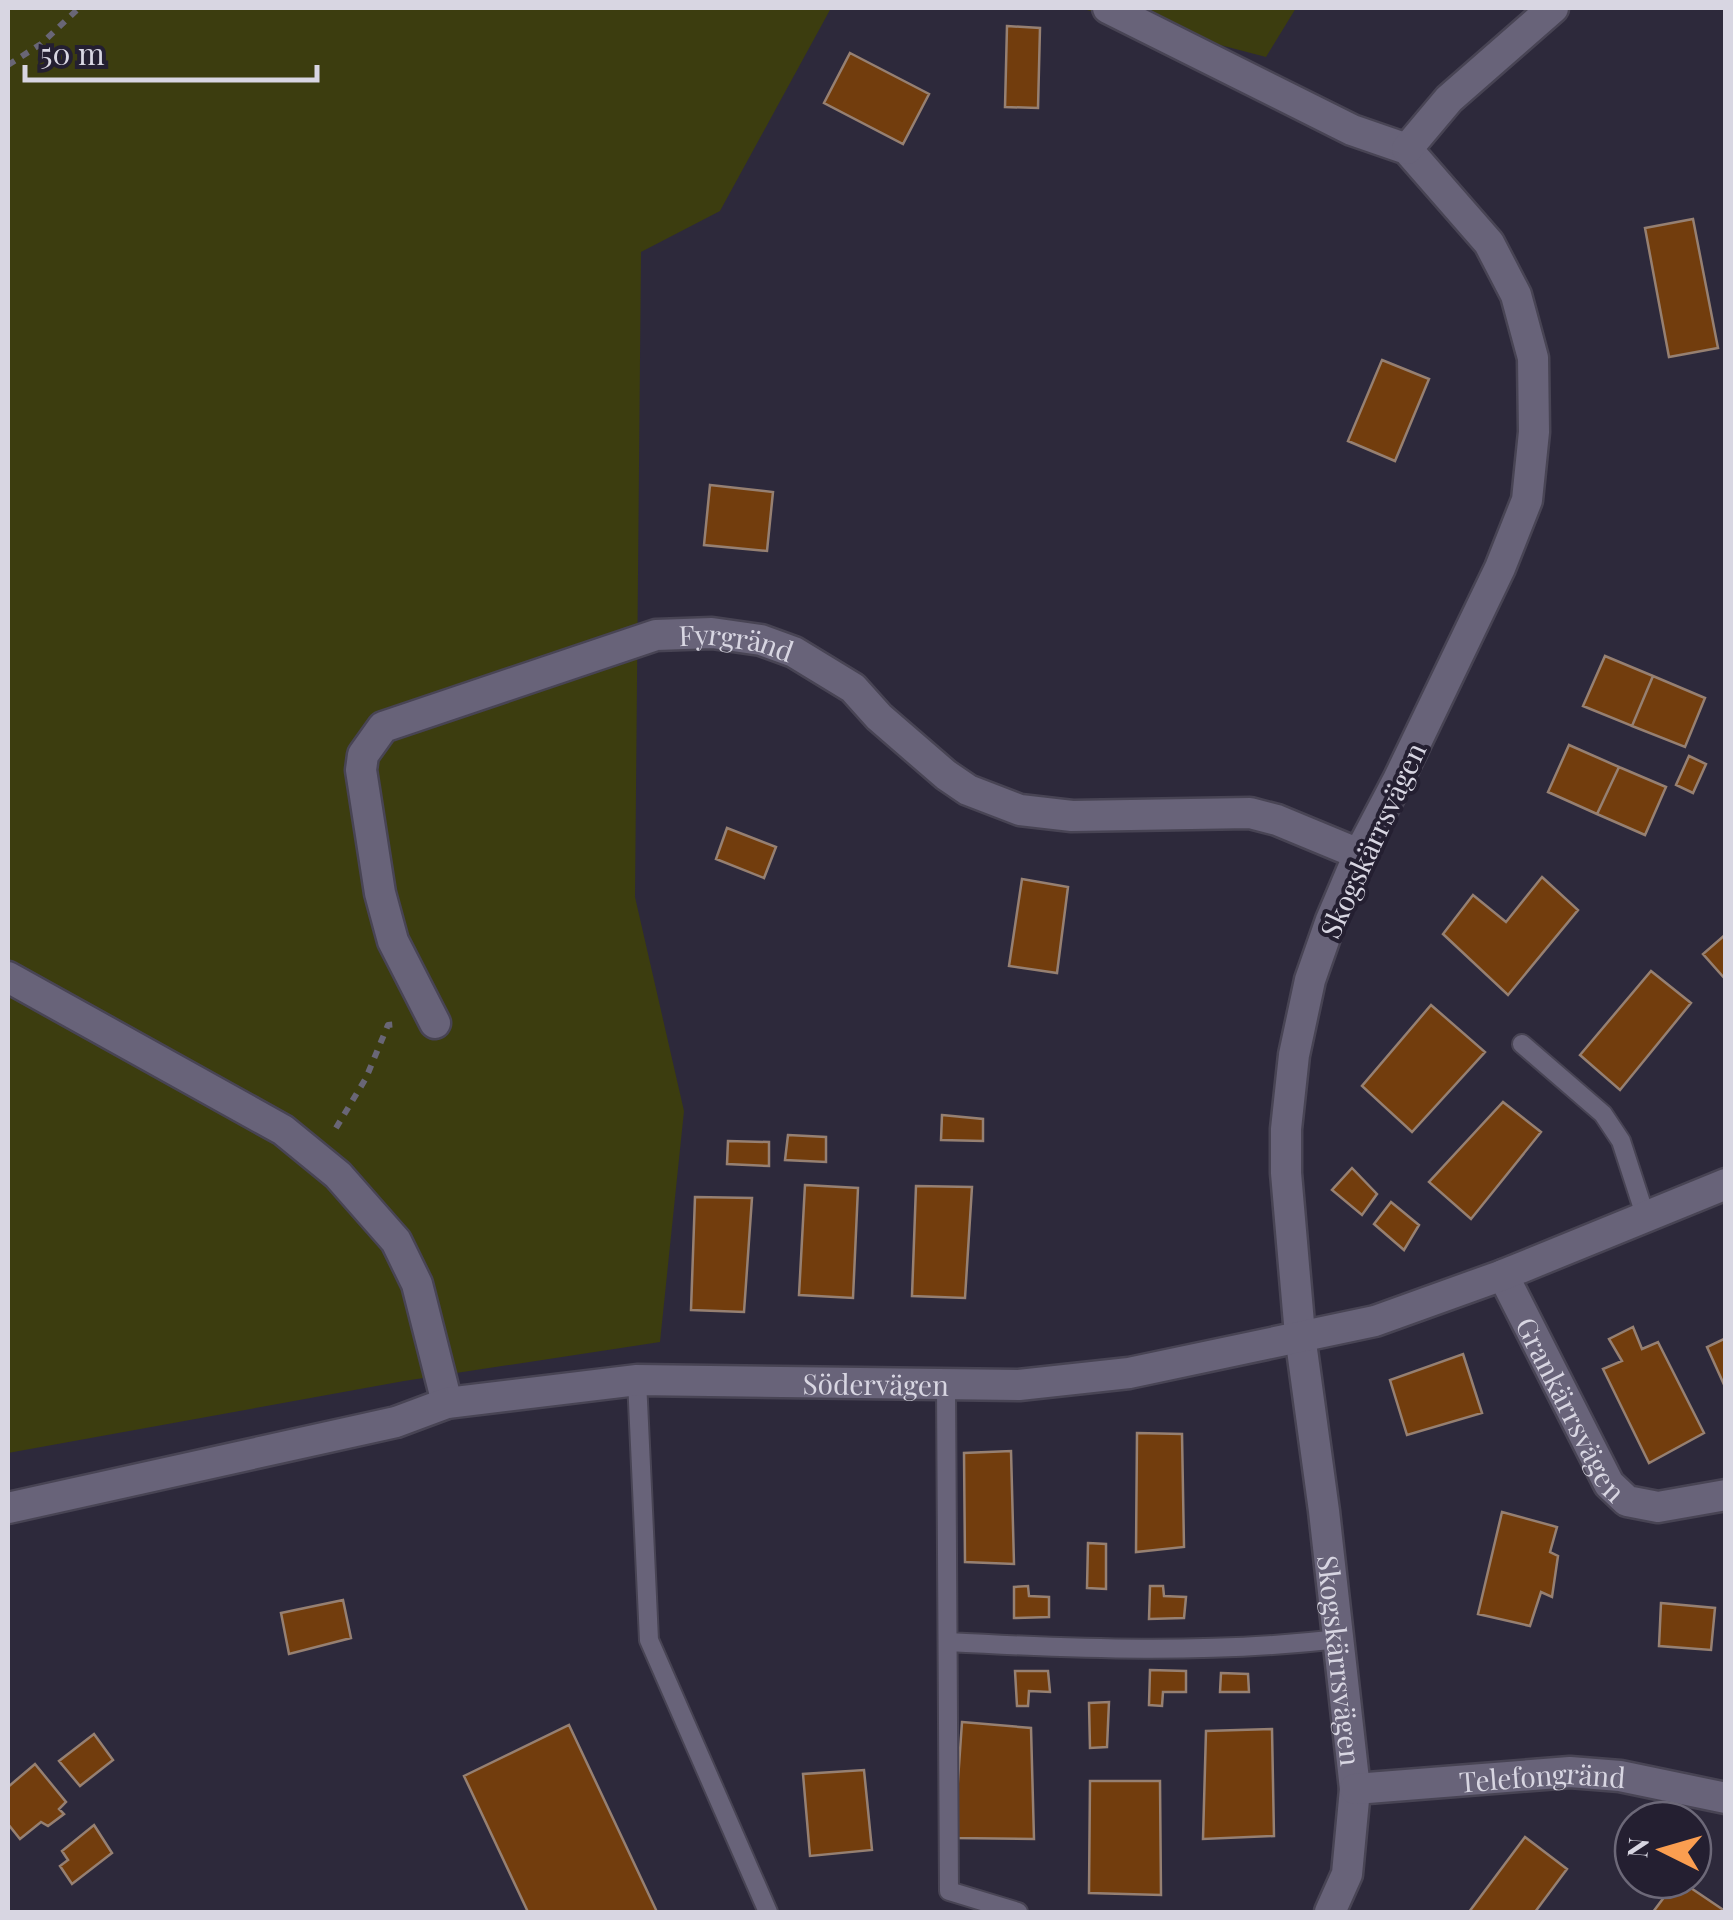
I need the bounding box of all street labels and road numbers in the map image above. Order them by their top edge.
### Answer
street label: Fyrgränd [678,614,799,669]
street label: Skogskärrsvägen [1311,736,1434,944]
street label: Grankärrsvägen [1509,1310,1634,1509]
street label: Södervägen [802,1364,949,1403]
street label: Skogskärrsvägen [1311,1553,1371,1768]
street label: Telefongränd [1458,1753,1627,1799]

